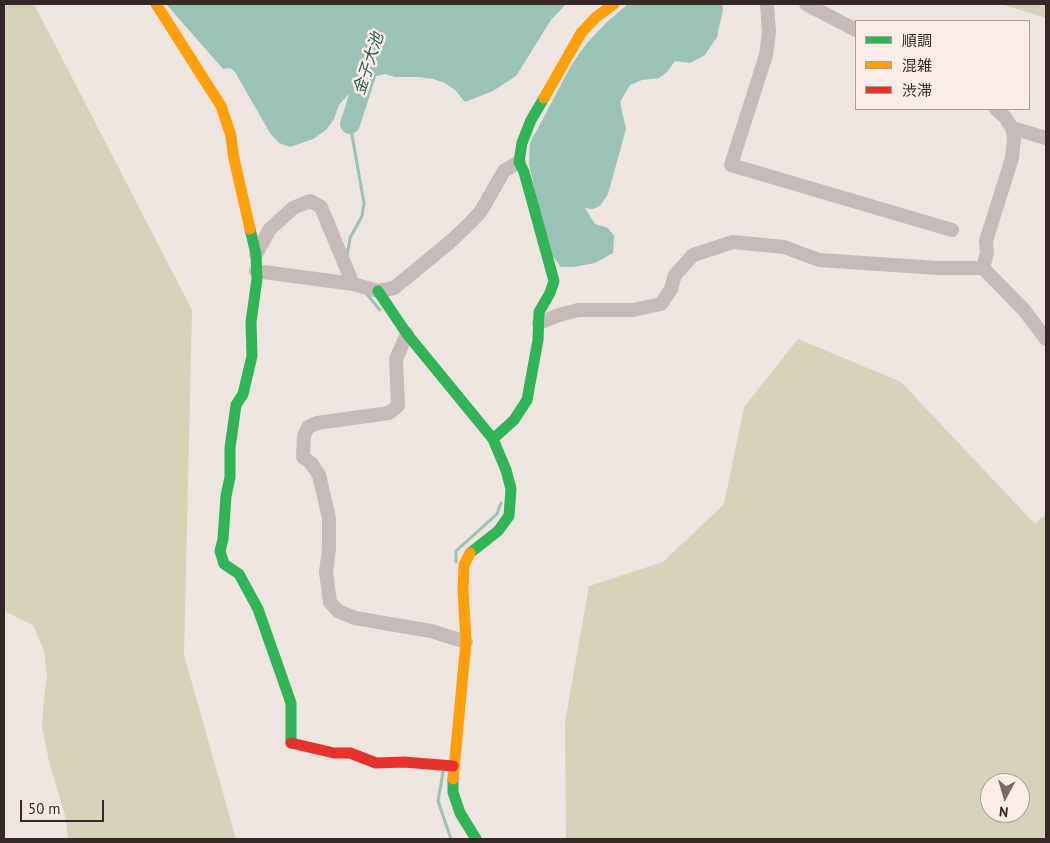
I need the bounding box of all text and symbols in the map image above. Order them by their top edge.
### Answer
legend [855,20,1030,110]
water label: 金子大池 [350,31,388,97]
text: 順調 [902,31,932,50]
text: 混雑 [902,56,932,75]
text: 渋滞 [902,81,932,100]
north arrow [980,773,1030,823]
scale bar [22,790,106,822]
text: 50 m [28,799,61,818]
text: N [998,802,1009,821]

